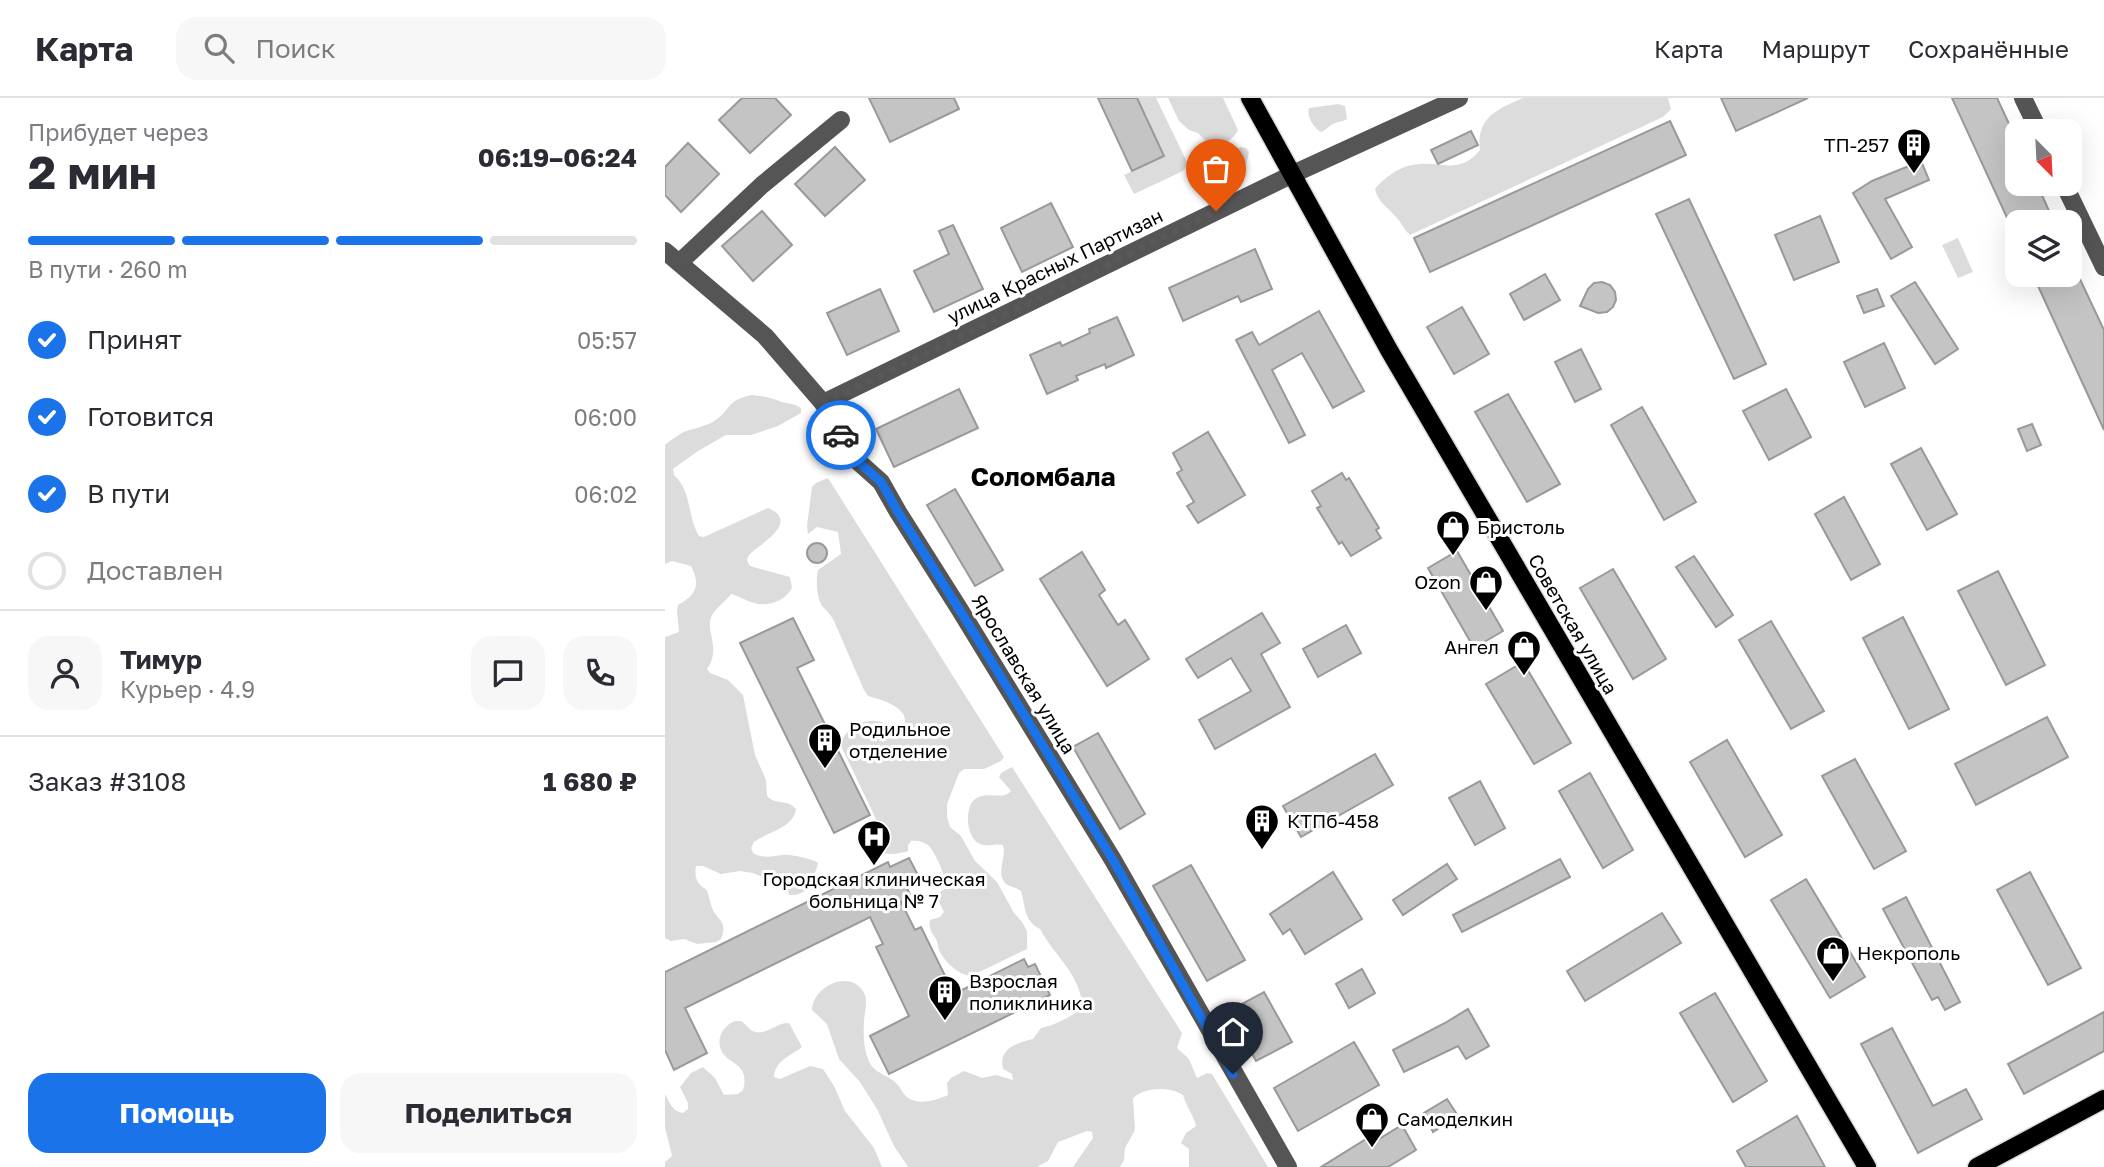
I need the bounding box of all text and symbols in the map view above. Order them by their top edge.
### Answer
search box [176,17,666,80]
text: Карта [35,29,134,68]
icon: search [200,29,238,67]
text: Поиск [256,33,336,64]
text: Карта [1654,34,1724,63]
text: Маршрут [1762,34,1870,63]
text: Сохранённые [1908,34,2069,63]
text: Прибудет через [28,118,209,146]
north arrow [2005,119,2083,196]
map controls [2005,119,2082,287]
building icon: ТП-257 [1895,126,1933,175]
place label: ТП-257 [1824,133,1889,156]
pin [1186,139,1246,211]
text: 06:19–06:24 [478,142,637,173]
text: 2 мин [28,144,157,199]
icon: bag [1197,150,1235,188]
street label: улица Красных Партизан [943,203,1166,328]
button: layers [2005,210,2082,287]
text: В пути · 260 m [28,255,188,283]
icon: check [28,321,66,359]
text: Принят [87,324,182,355]
text: 05:57 [577,326,637,354]
icon: check [28,398,66,436]
courier [806,400,876,470]
text: Готовится [87,401,214,432]
text: 06:00 [573,403,637,431]
icon: car [822,416,860,454]
district label: Соломбала [970,461,1116,492]
icon: check [28,475,66,513]
text: В пути [87,478,170,509]
text: 06:02 [574,480,637,508]
shop icon: Бристоль [1434,508,1472,557]
place label: Бристоль [1477,515,1565,538]
street label: Советская улица [1524,550,1623,698]
text: Доставлен [87,555,223,586]
shop icon: Ozon [1467,563,1505,612]
place label: Ozon [1414,570,1461,593]
street label: Ярославская улица [968,590,1081,758]
shop icon: Ангел [1505,628,1543,677]
place label: Ангел [1444,635,1499,658]
button: person [28,636,102,710]
button: chat [471,636,545,710]
button: phone [563,636,637,710]
text: Тимур [120,644,202,675]
text: Курьер · 4.9 [120,675,255,703]
place label: Родильное отделение [849,717,951,762]
building icon: Родильное отделение [806,721,844,770]
text: Заказ #3108 [28,766,186,797]
text: 1 680 ₽ [543,766,637,797]
building icon: КТПб-458 [1243,802,1281,851]
place label: КТПб-458 [1287,809,1379,832]
hospital icon: Городская клиническая больница № 7 [855,818,893,867]
place label: Городская клиническая больница № 7 [762,867,986,912]
shop icon: Некрополь [1814,934,1852,983]
place label: Некрополь [1857,941,1960,964]
place label: Взрослая поликлиника [969,969,1093,1014]
building icon: Взрослая поликлиника [926,973,964,1022]
pin [1203,1002,1263,1074]
icon: home [1214,1013,1252,1051]
button: Помощь [28,1073,326,1153]
button: Поделиться [340,1073,637,1153]
shop icon: Самоделкин [1353,1100,1391,1149]
place label: Самоделкин [1397,1107,1513,1130]

